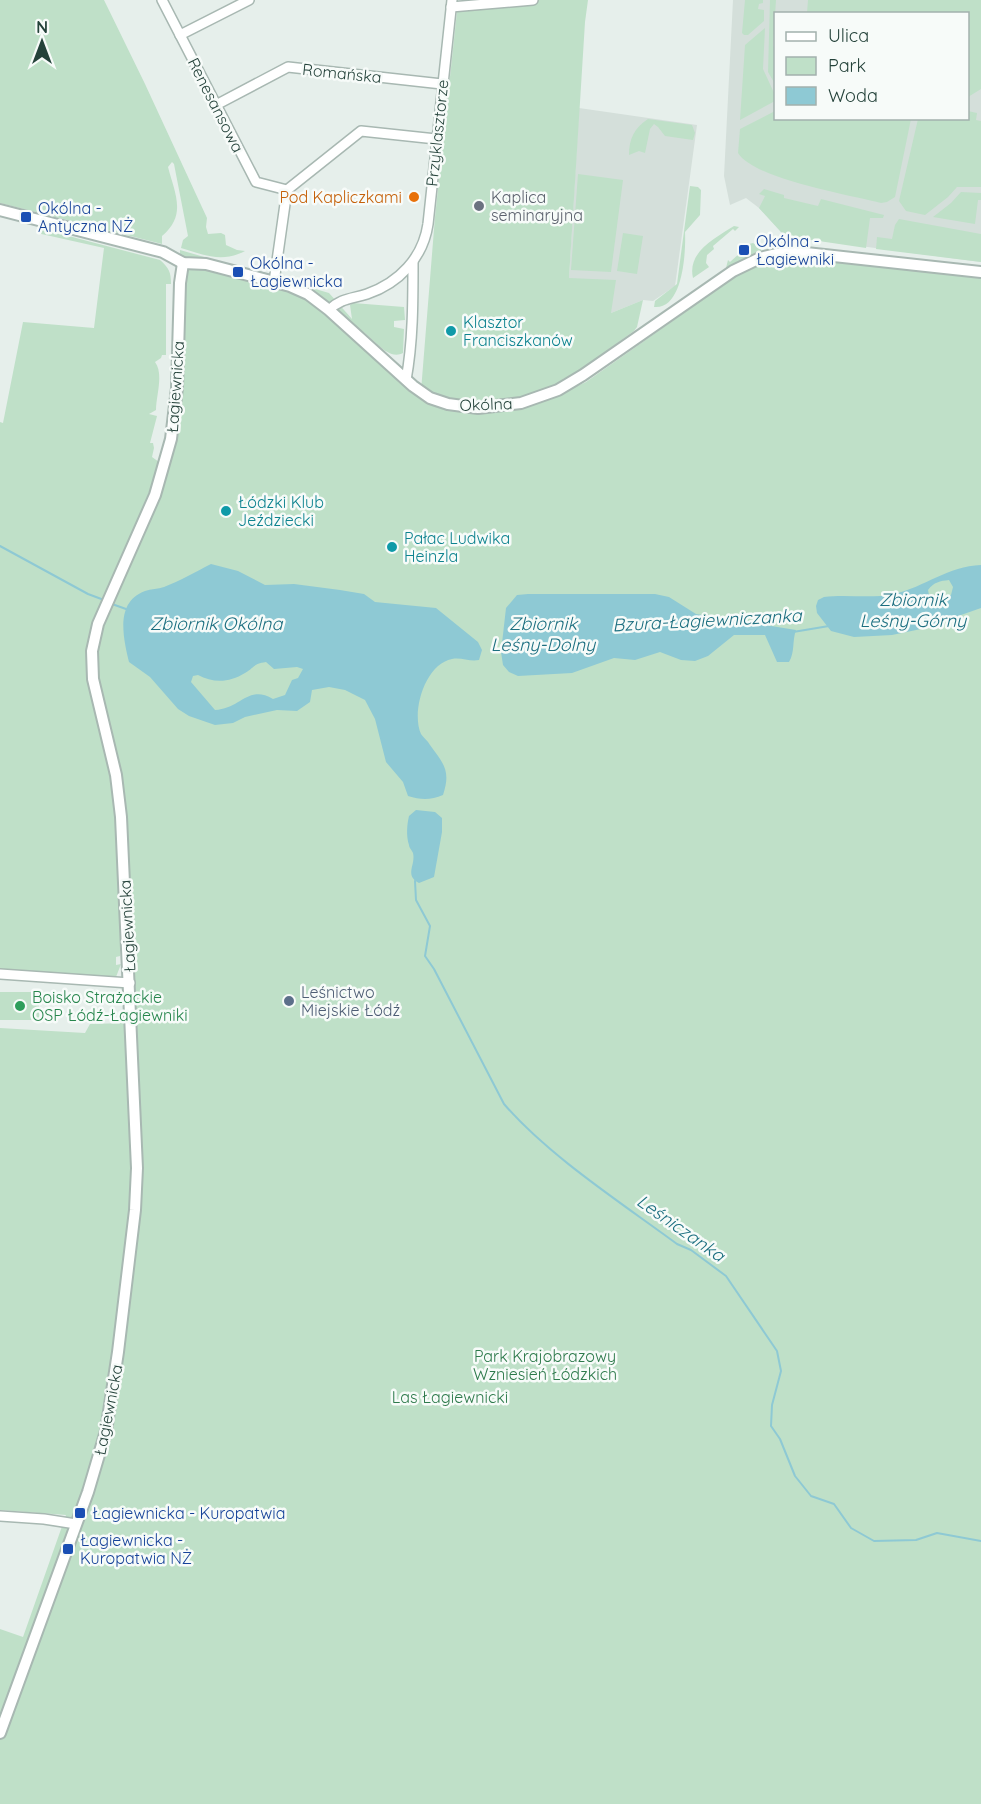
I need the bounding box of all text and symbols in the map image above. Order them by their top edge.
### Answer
north arrow [12,12,72,72]
legend [774,12,969,120]
text: N [36,17,48,37]
text: Ulica [828,24,869,47]
street label: Renesansowa [184,54,248,156]
text: Park [828,54,866,77]
street label: Romańska [301,59,383,87]
street label: Przyklasztorze [421,79,453,187]
text: Woda [828,84,878,107]
place label: Pod Kapliczkami [279,187,402,207]
place label: Kaplica seminaryjna [491,187,583,225]
marker: Pod Kapliczkami [407,190,421,204]
place label: Okólna - Antyczna NŻ [38,198,133,236]
marker: Kaplica seminaryjna [472,199,486,213]
marker: Okólna - Antyczna NŻ [19,210,33,224]
place label: Okólna - Łagiewniki [756,231,834,269]
marker: Okólna - Łagiewniki [737,243,751,257]
place label: Okólna - Łagiewnicka [250,253,343,291]
marker: Okólna - Łagiewnicka [231,265,245,279]
place label: Klasztor Franciszkanów [463,312,573,350]
marker: Klasztor Franciszkanów [444,324,458,338]
street label: Łagiewnicka [162,340,188,434]
street label: Okólna [459,393,513,415]
place label: Łódzki Klub Jeździecki [238,492,324,530]
marker: Łódzki Klub Jeździecki [219,504,233,518]
place label: Pałac Ludwika Heinzla [404,528,510,566]
marker: Pałac Ludwika Heinzla [385,540,399,554]
water label: Zbiornik Leśny-Górny [860,588,968,632]
water label: Bzura-Łagiewniczanka [612,604,803,636]
water label: Zbiornik Okólna [150,612,283,635]
water label: Zbiornik Leśny-Dolny [491,612,597,656]
street label: Łagiewnicka [115,879,139,973]
place label: Leśnictwo Miejskie Łódź [301,982,400,1020]
place label: Boisko Strażackie OSP Łódź-Łagiewniki [32,987,188,1025]
marker: Leśnictwo Miejskie Łódź [282,994,296,1008]
marker: Boisko Strażackie OSP Łódź-Łagiewniki [13,999,27,1013]
water label: Leśniczanka [633,1189,730,1267]
park label: Park Krajobrazowy Wzniesień Łódzkich [473,1346,617,1384]
street label: Łagiewnicka [89,1363,127,1457]
park label: Las Łagiewnicki [392,1387,508,1407]
place label: Łagiewnicka - Kuropatwia [92,1503,285,1523]
marker: Łagiewnicka - Kuropatwia [73,1506,87,1520]
place label: Łagiewnicka - Kuropatwia NŻ [80,1530,192,1568]
marker: Łagiewnicka - Kuropatwia NŻ [61,1542,75,1556]

